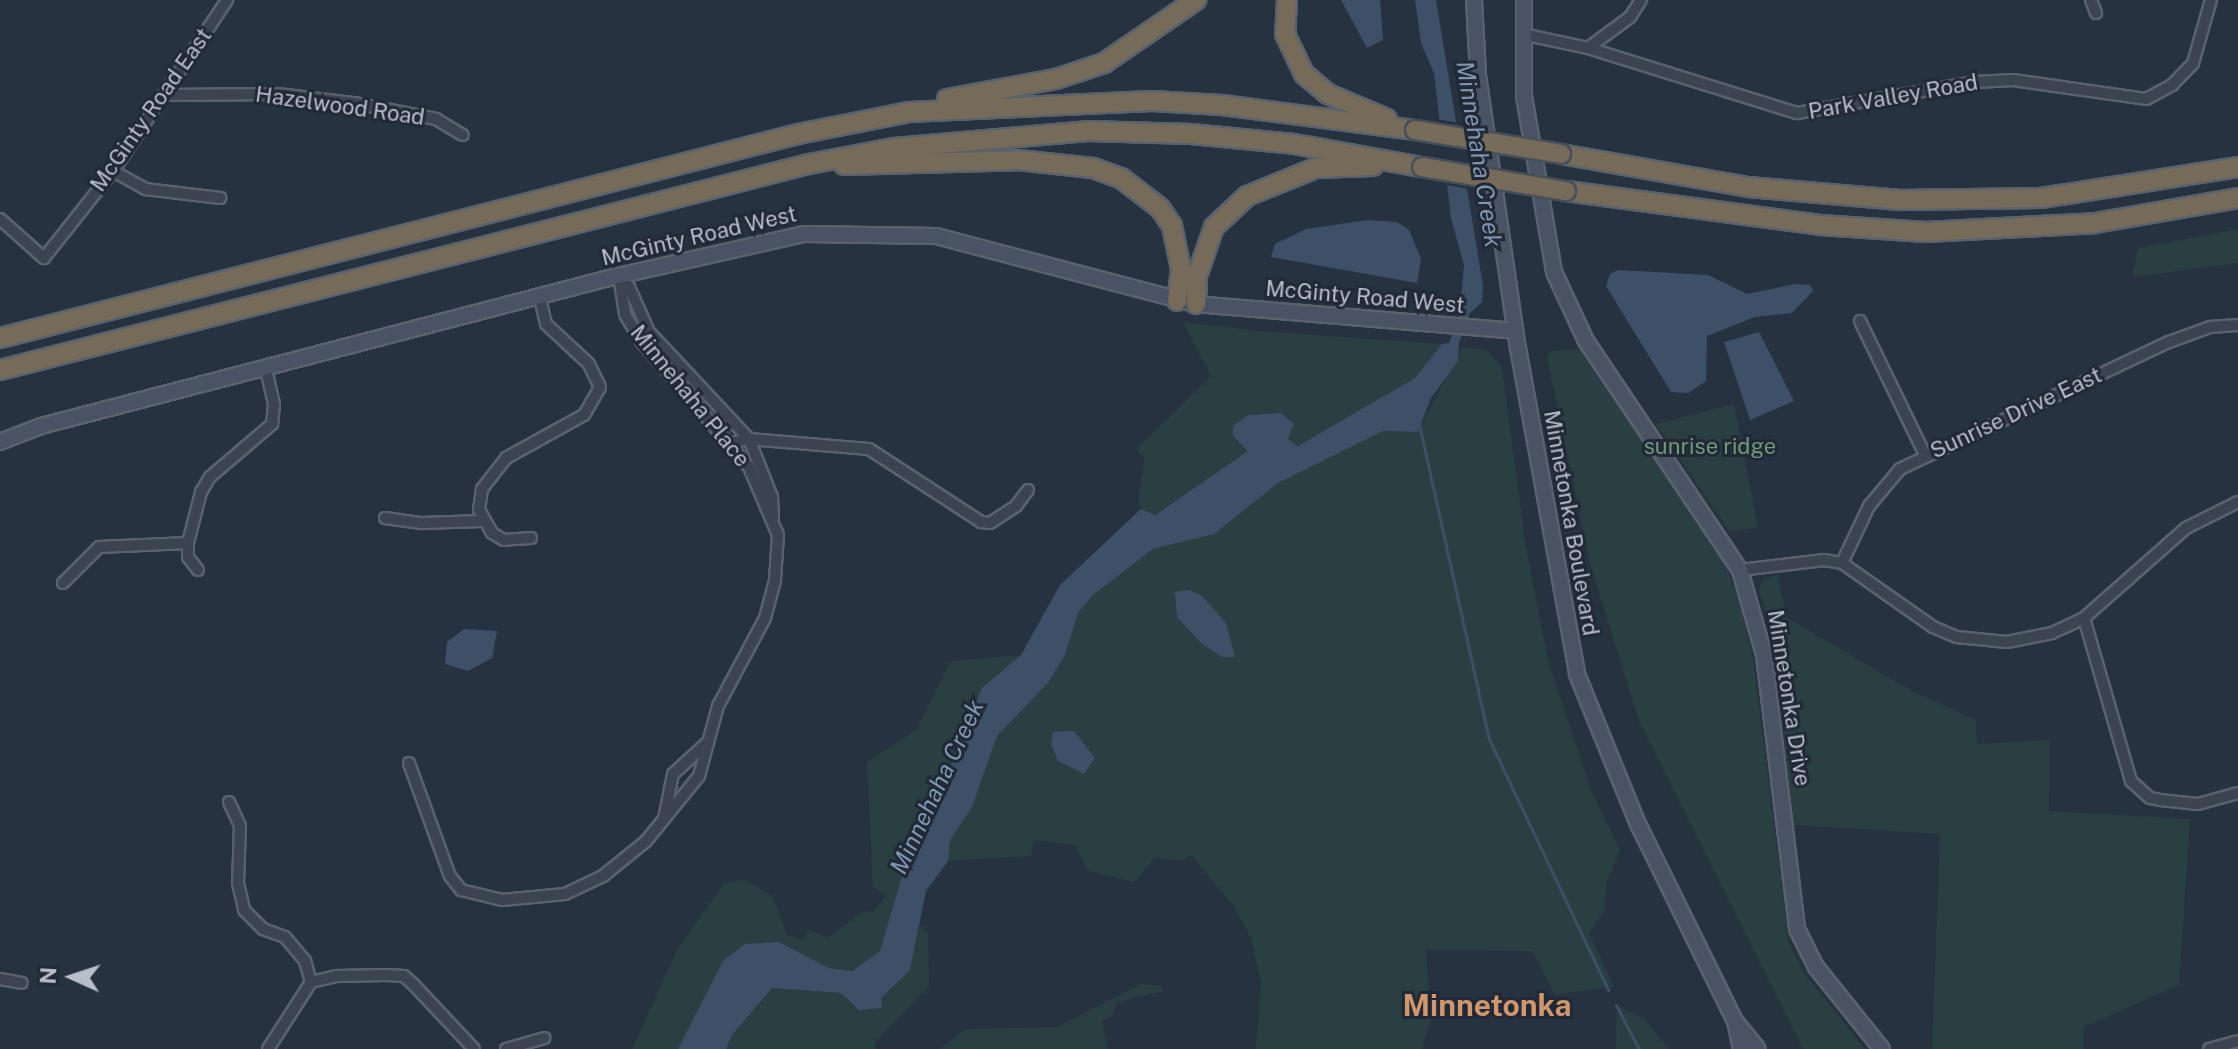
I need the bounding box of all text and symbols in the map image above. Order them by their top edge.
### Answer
street label: McGinty Road East [85,23,217,197]
water label: Minnehaha Creek [1450,59,1508,249]
street label: Park Valley Road [1806,69,1980,125]
street label: Hazelwood Road [254,81,426,131]
street label: McGinty Road West [599,201,799,271]
street label: McGinty Road West [1264,275,1466,319]
street label: Minnehaha Place [625,320,755,472]
street label: Sunrise Drive East [1926,362,2106,464]
street label: Minnetonka Boulevard [1538,408,1604,638]
park label: sunrise ridge [1644,434,1776,460]
street label: Minnetonka Drive [1762,608,1816,788]
water label: Minnehaha Creek [884,695,990,879]
north arrow [32,937,112,1017]
text: N [35,966,61,985]
district label: Minnetonka [1403,987,1571,1023]

